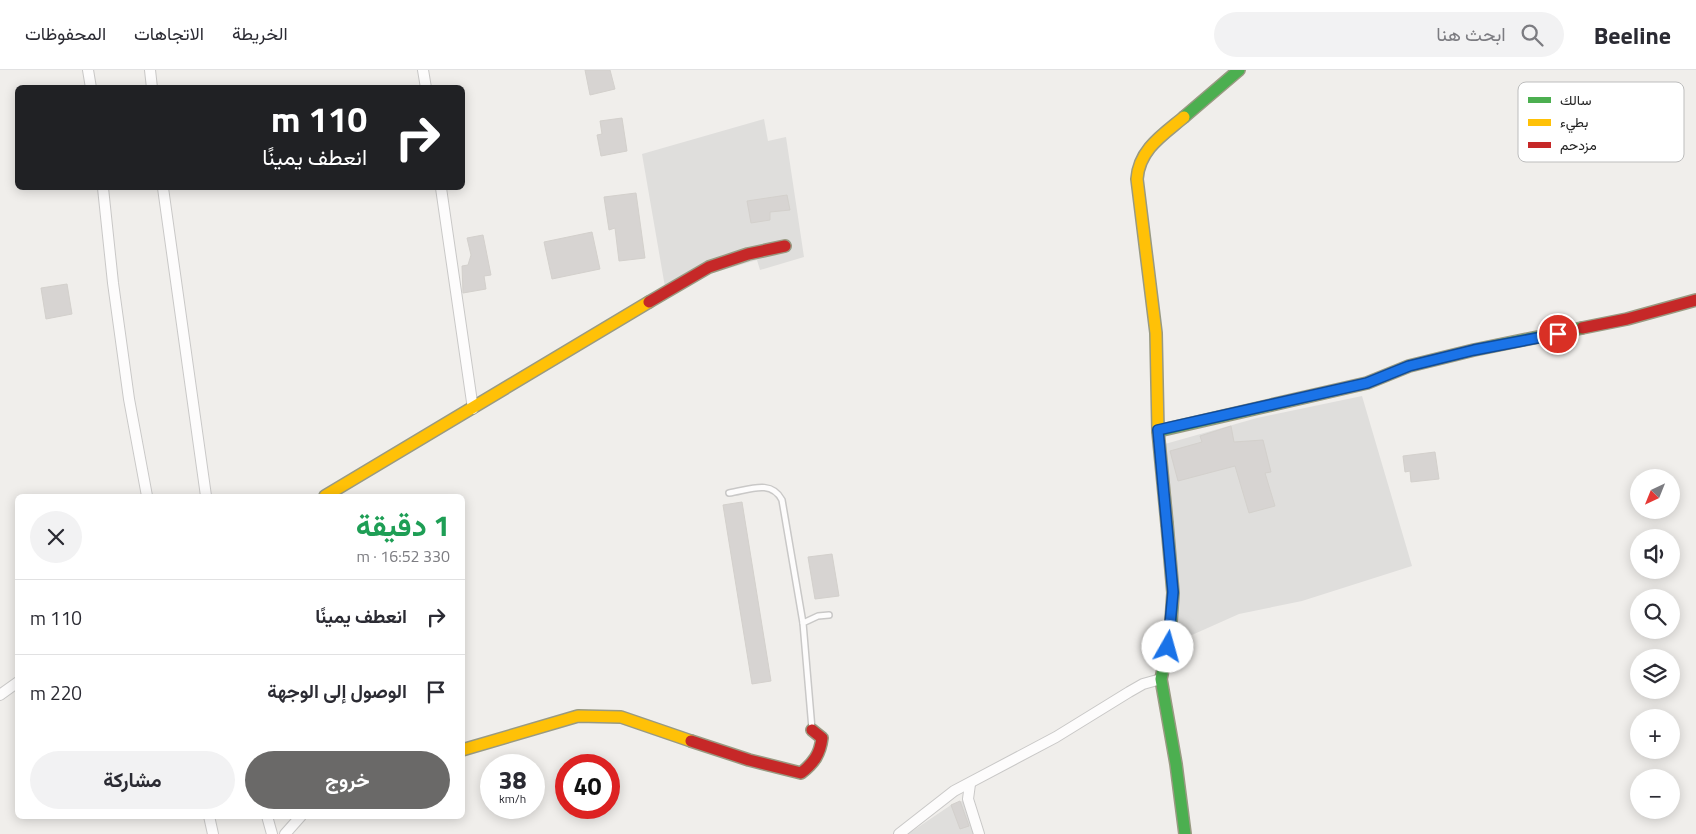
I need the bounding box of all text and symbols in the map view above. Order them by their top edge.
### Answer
search box [1214,12,1564,57]
text: Beeline [1594,17,1671,53]
text: ابحث هنا [1436,19,1506,48]
text: المحفوظات [25,20,106,47]
text: الاتجاهات [134,20,204,47]
text: الخريطة [232,20,288,47]
icon: search [1518,21,1546,49]
legend [1518,82,1684,162]
text: سالك [1560,89,1591,110]
text: 110 m [271,92,367,146]
icon: right [385,105,450,170]
text: بطيء [1560,111,1588,134]
text: مزدحم [1560,134,1597,155]
text: انعطف يمينًا [262,140,367,174]
pin [1537,313,1579,355]
icon: arrive [1544,320,1572,348]
north arrow [1630,469,1680,519]
map controls [1630,469,1680,819]
text: 1 دقيقة [356,502,450,548]
button: close [30,511,82,563]
button: sound [1630,529,1680,579]
text: 330 m · 16:52 [356,544,450,568]
button: search [1630,589,1680,639]
text: انعطف يمينًا [315,601,407,630]
text: 110 m [30,603,82,632]
icon: right [422,603,450,631]
position arrow [1141,620,1193,672]
button: layers [1630,649,1680,699]
text: الوصول إلى الوجهة [267,676,407,705]
text: 220 m [30,678,82,707]
icon: arrive [422,678,450,706]
button: + [1630,709,1680,759]
button: مشاركة [30,751,235,809]
button: خروج [245,751,450,809]
speed limit sign: 40 [555,754,620,819]
text: 38 [498,761,527,799]
button: − [1630,769,1680,819]
text: km/h [499,789,526,808]

